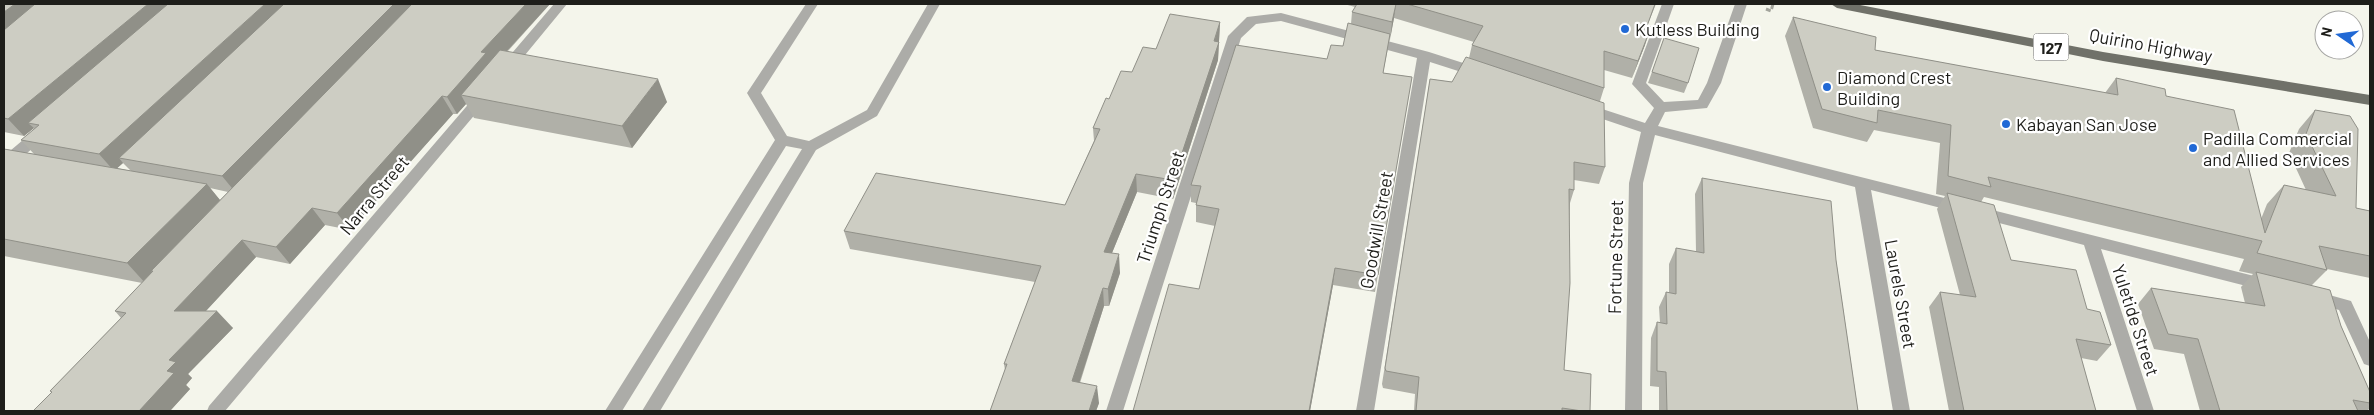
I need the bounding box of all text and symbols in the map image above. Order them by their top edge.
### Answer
north arrow [2314,10,2364,60]
place label: Kutless Building [1635,18,1760,40]
marker: Kutless Building [1619,23,1631,35]
street label: Quirino Highway [2088,23,2214,67]
text: N [2317,26,2335,38]
road number: 127 [2034,34,2068,61]
place label: Diamond Crest Building [1837,66,1952,109]
marker: Diamond Crest Building [1821,81,1833,93]
place label: Kabayan San Jose [2016,113,2157,135]
marker: Kabayan San Jose [2000,118,2012,130]
place label: Padilla Commercial and Allied Services [2203,127,2352,170]
marker: Padilla Commercial and Allied Services [2187,142,2199,154]
street label: Triumph Street [1131,148,1189,266]
street label: Narra Street [335,151,413,239]
street label: Goodwill Street [1355,169,1397,291]
street label: Fortune Street [1603,200,1627,314]
street label: Laurels Street [1881,238,1921,350]
street label: Yuletide Street [2108,261,2164,379]

